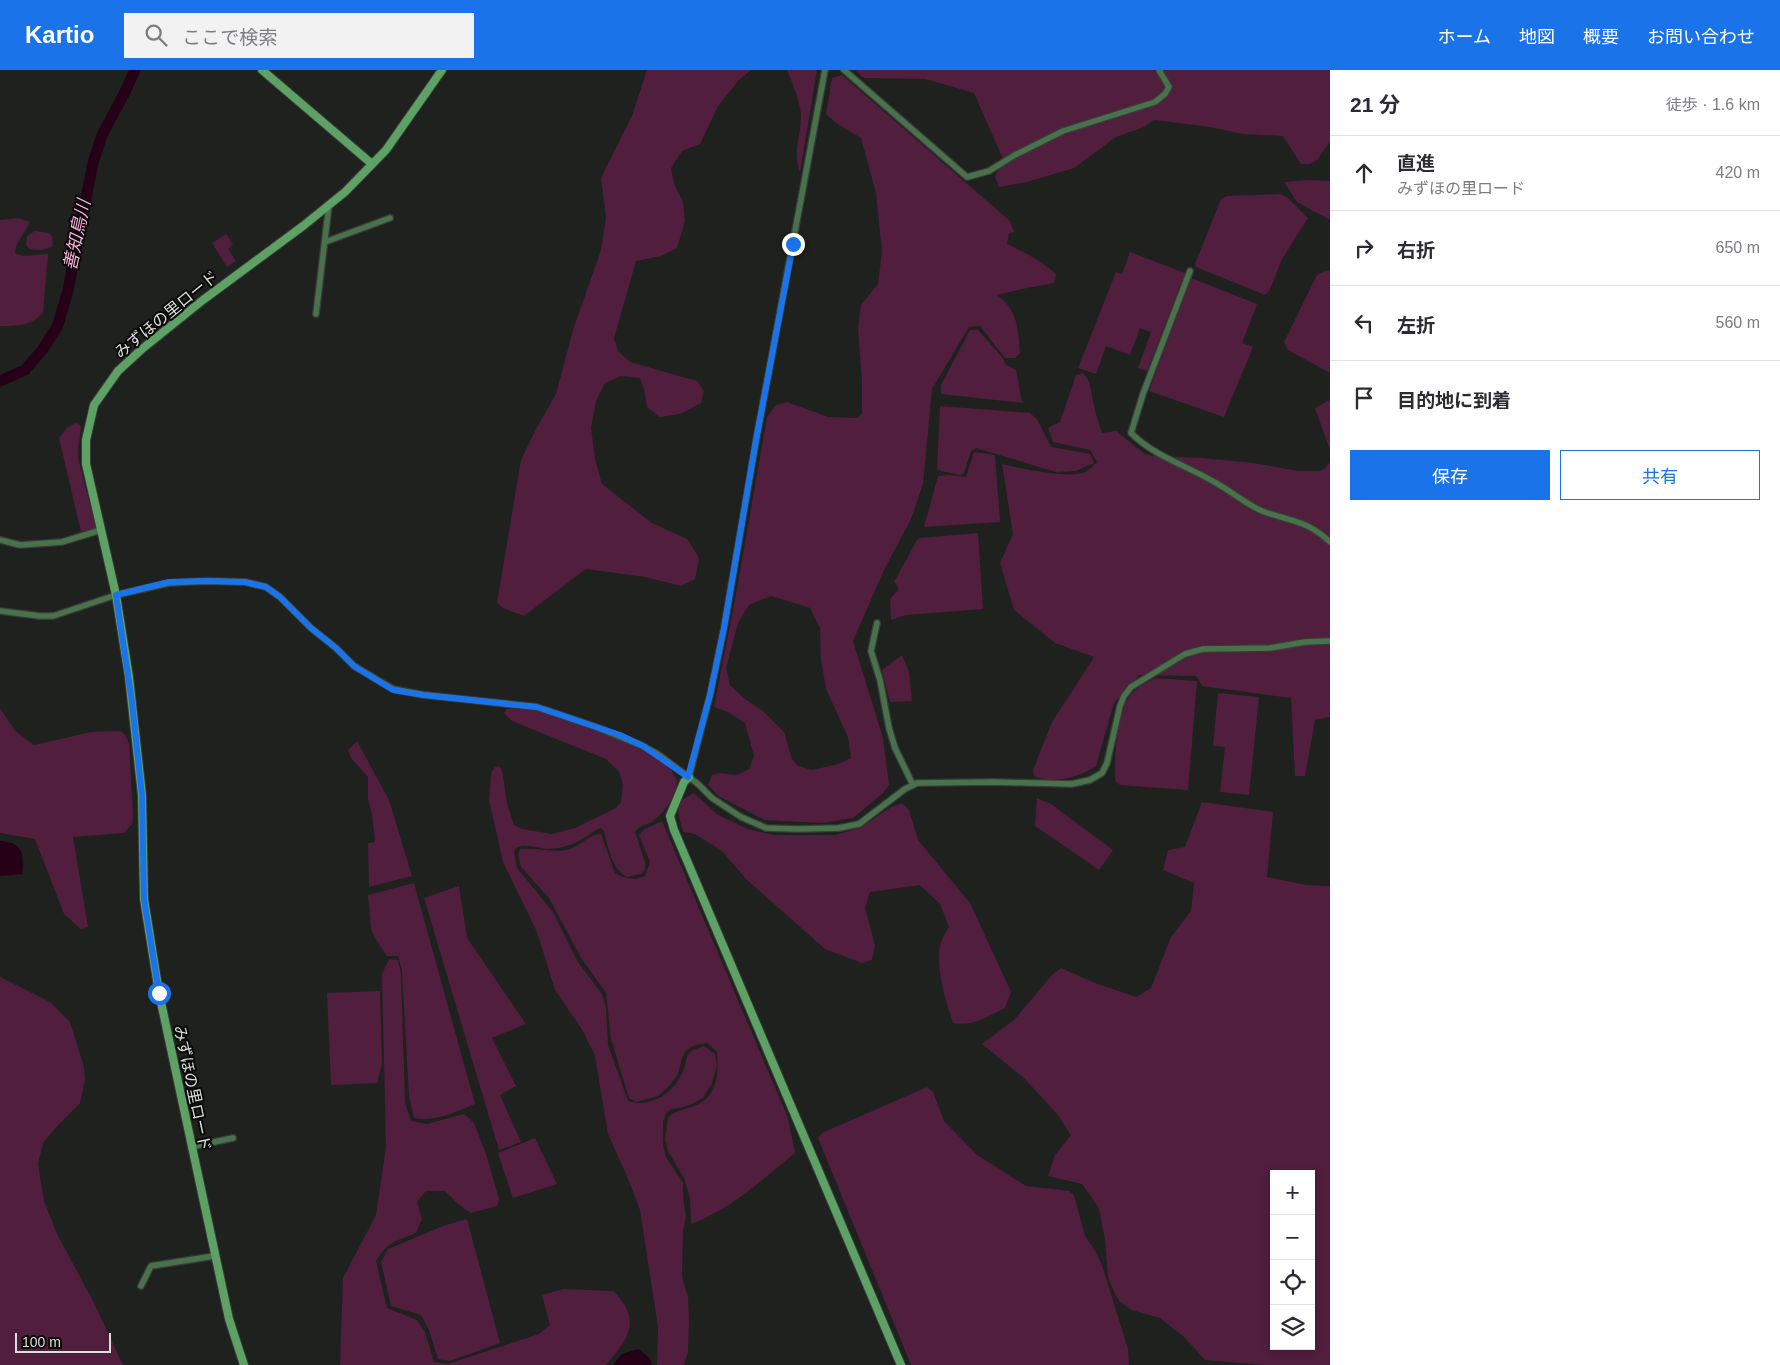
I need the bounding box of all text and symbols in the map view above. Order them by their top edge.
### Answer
search box [124,13,474,58]
text: Kartio [25,21,94,48]
icon: search [142,21,170,49]
text: ここで検索 [182,27,277,48]
text: ホーム [1438,27,1491,47]
text: 地図 [1519,27,1555,47]
text: 概要 [1583,27,1619,47]
text: お問い合わせ [1647,27,1755,47]
text: 21 分 [1350,93,1400,116]
text: 徒歩 · 1.6 km [1666,96,1760,113]
text: 直進 [1397,153,1435,174]
icon: ahead [1350,159,1378,187]
text: 420 m [1716,164,1760,181]
text: みずほの里ロード [1397,180,1525,197]
water label: 善知鳥川 [60,196,95,272]
route end [782,233,805,256]
icon: right [1350,234,1378,262]
text: 650 m [1716,239,1760,256]
text: 右折 [1397,240,1435,261]
street label: みずほの里ロード [111,268,221,361]
icon: left [1350,309,1378,337]
text: 560 m [1716,314,1760,331]
text: 左折 [1397,315,1435,336]
icon: arrive [1350,384,1378,412]
text: 目的地に到着 [1397,390,1511,411]
button: 保存 [1350,450,1550,500]
button: 共有 [1560,450,1760,500]
route start [148,982,171,1005]
street label: みずほの里ロード [171,1024,214,1152]
map controls [1270,1170,1315,1350]
button: + [1270,1170,1315,1215]
button: − [1270,1215,1315,1260]
button: locate [1270,1260,1315,1305]
button: layers [1270,1305,1315,1350]
scale bar [15,1330,111,1353]
text: 100 m [22,1334,61,1350]

